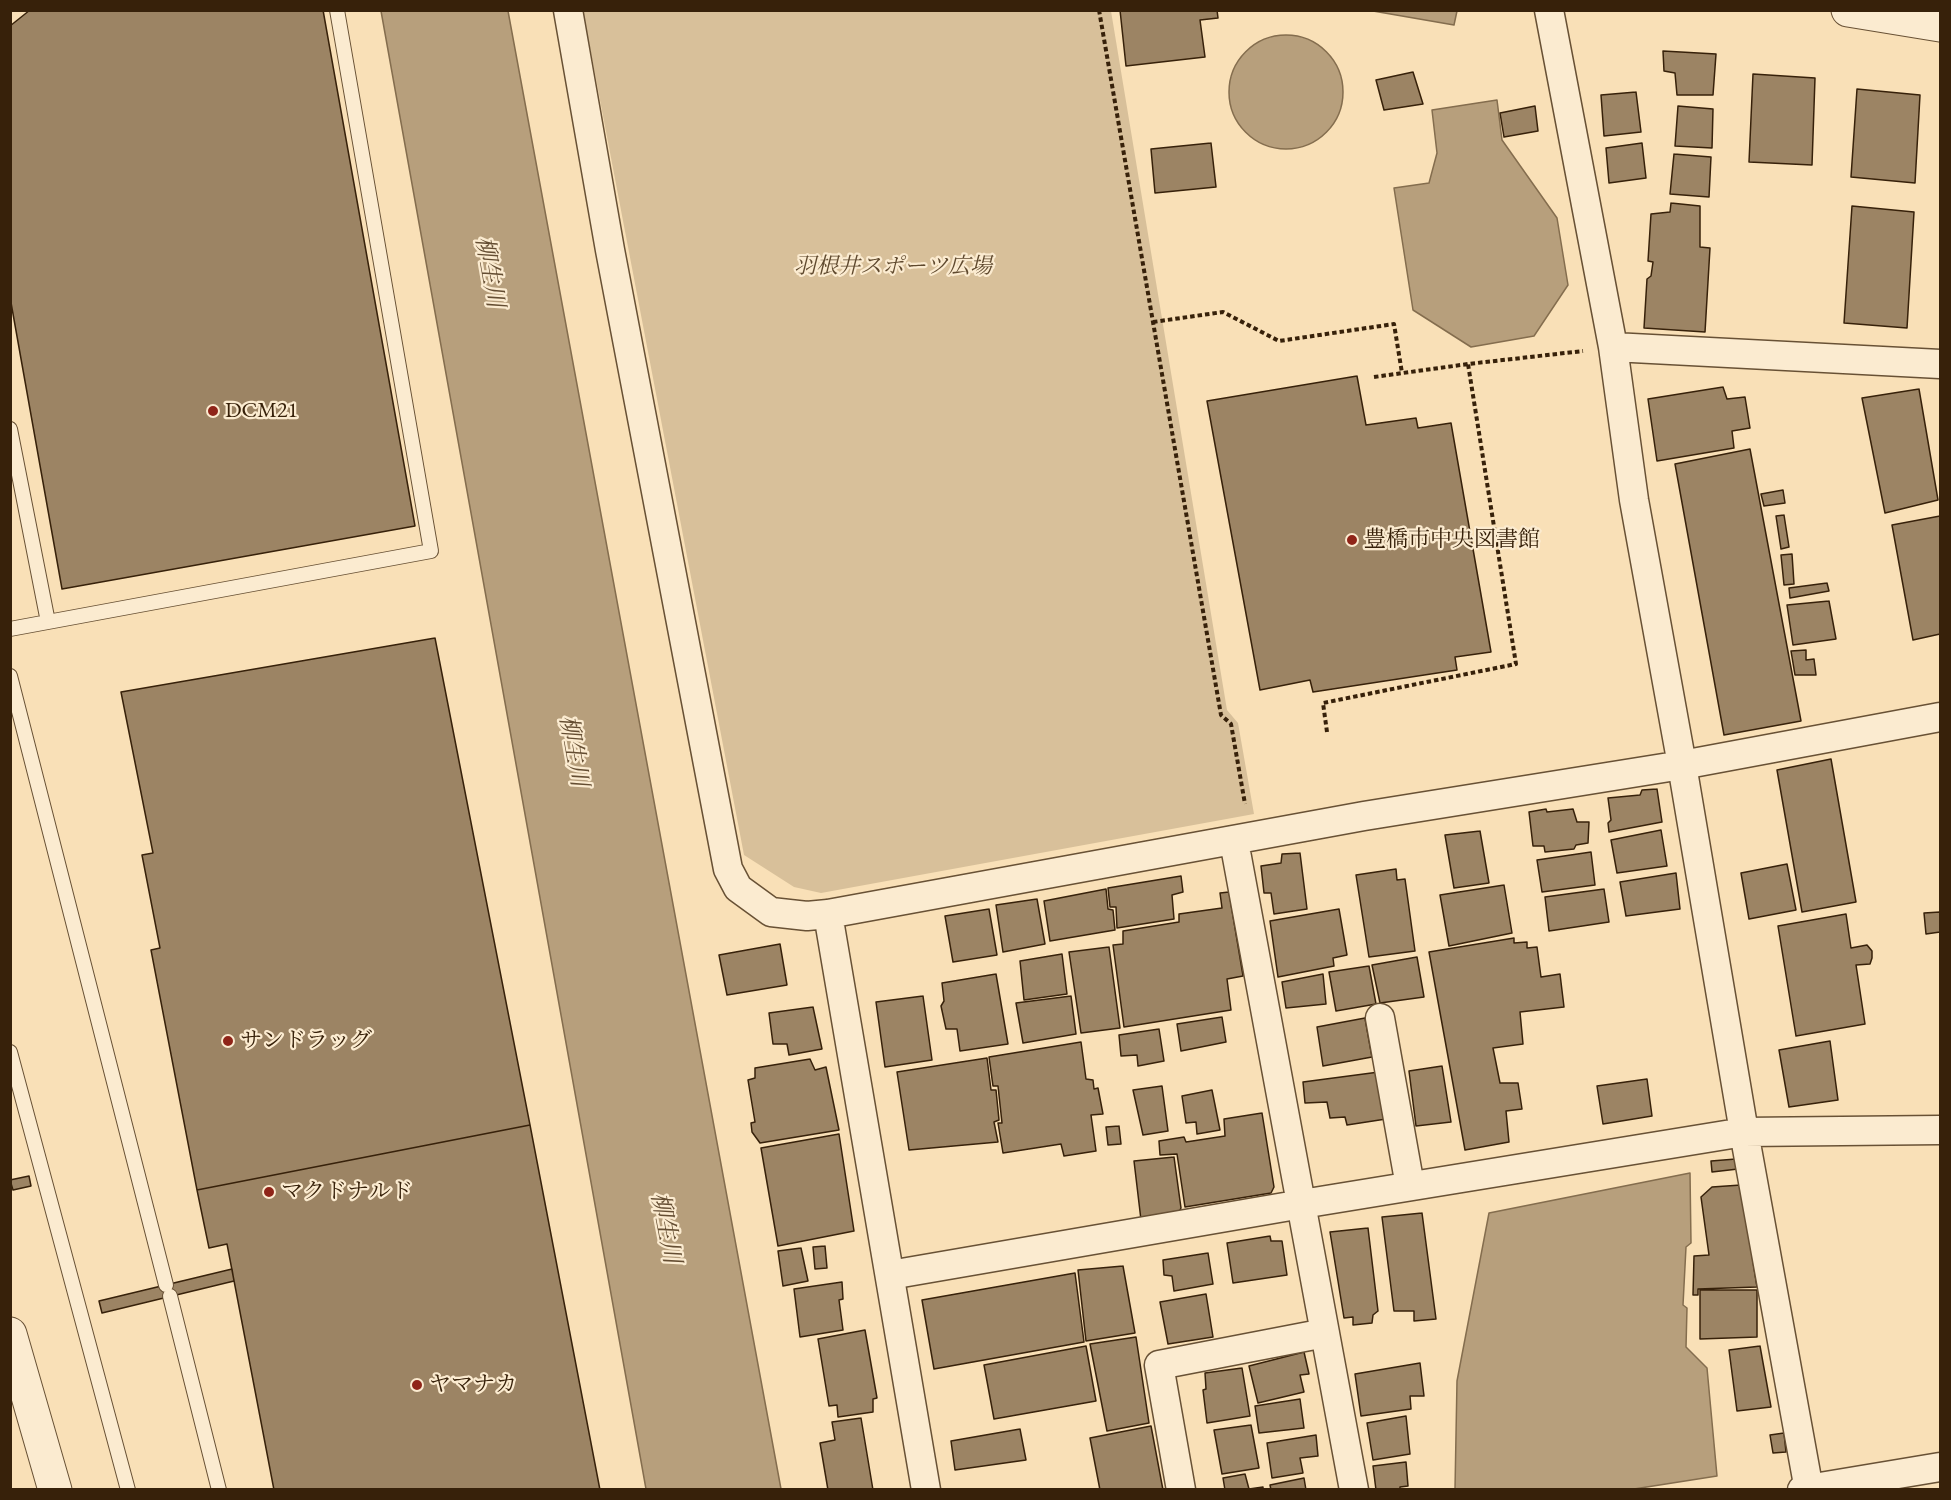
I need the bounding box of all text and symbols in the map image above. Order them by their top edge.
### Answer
water label: 柳生川 [469,234,509,310]
park label: 羽根井スポーツ広場 [794,254,992,280]
place label: DCM21 [225,398,298,424]
marker: DCM21 [206,404,220,418]
place label: 豊橋市中央図書館 [1364,527,1540,553]
marker: 豊橋市中央図書館 [1345,533,1359,547]
water label: 柳生川 [553,713,593,789]
place label: サンドラッグ [240,1028,372,1054]
marker: サンドラッグ [221,1034,235,1048]
place label: マクドナルド [281,1179,413,1205]
marker: マクドナルド [262,1185,276,1199]
water label: 柳生川 [644,1190,686,1266]
place label: ヤマナカ [429,1372,517,1398]
marker: ヤマナカ [410,1378,424,1392]

